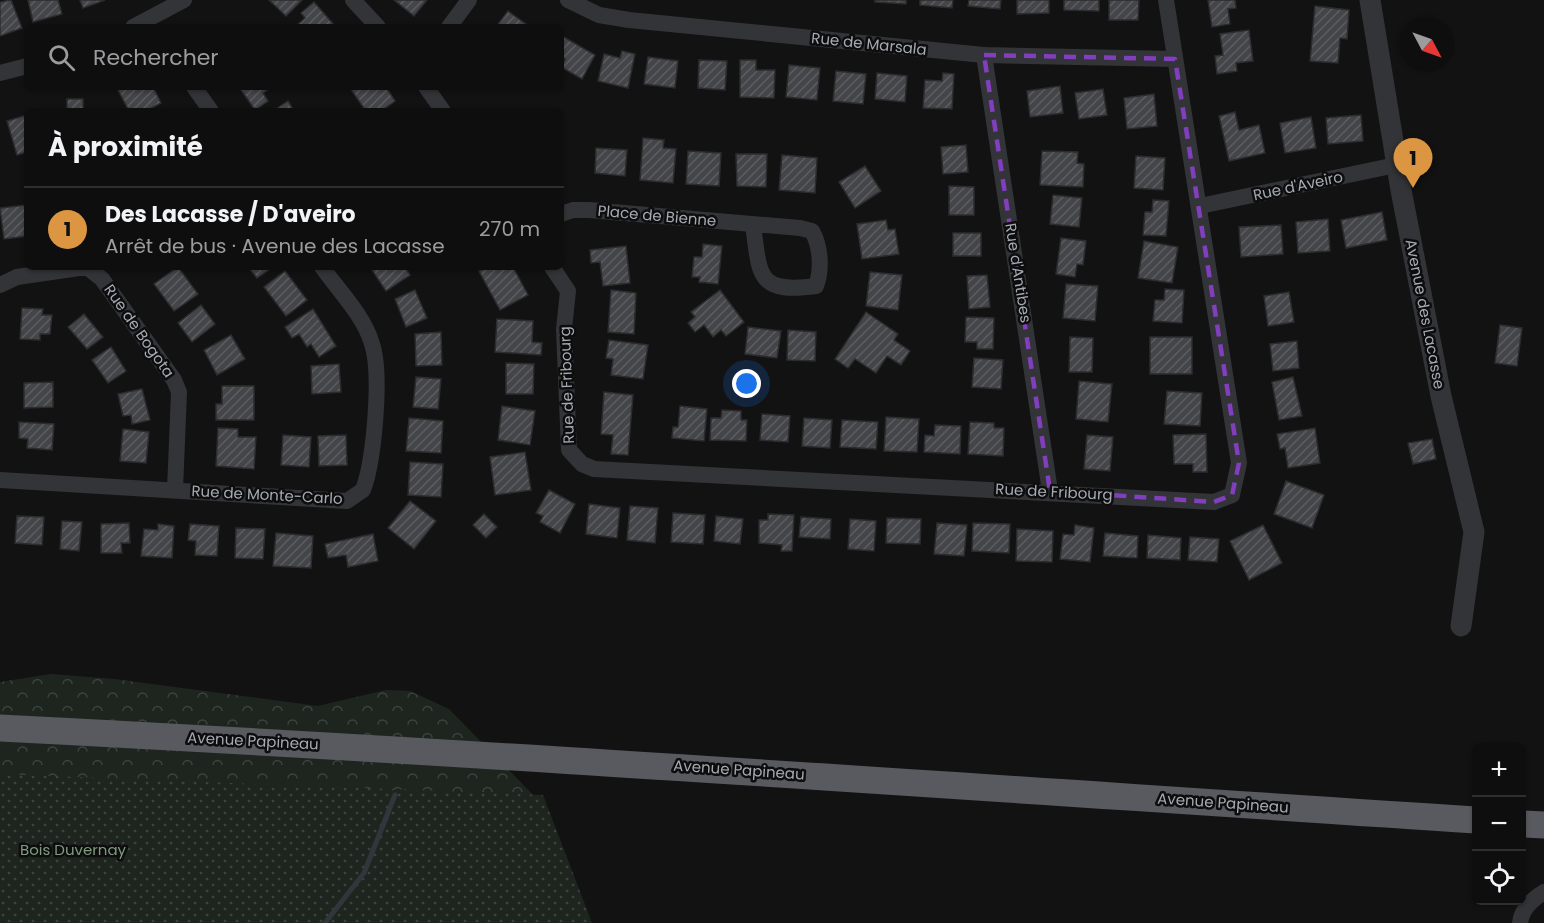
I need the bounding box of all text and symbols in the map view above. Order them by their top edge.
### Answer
north arrow [1400,18,1454,72]
search box [24,24,564,90]
street label: Rue de Marsala [810,27,928,60]
icon: search [45,41,78,74]
text: Rechercher [93,42,219,73]
text: À proximité [48,129,203,165]
pin: 1 [1394,138,1432,188]
street label: Rue d'Aveiro [1251,166,1345,205]
text: Des Lacasse / D'aveiro [105,199,356,230]
street label: Place de Bienne [597,200,717,231]
text: 1 [64,215,71,243]
text: 270 m [479,215,540,243]
street label: Rue d'Antibes [1000,222,1037,324]
text: Arrêt de bus · Avenue des Lacasse [105,232,445,260]
street label: Avenue des Lacasse [1401,237,1450,391]
street label: Rue de Bogota [99,280,179,382]
street label: Rue de Fribourg [554,326,579,444]
your location [732,369,761,398]
street label: Rue de Fribourg [995,478,1113,505]
street label: Rue de Monte-Carlo [191,480,343,509]
street label: Avenue Papineau [187,727,319,754]
map controls [1472,743,1526,905]
button: + [1472,743,1526,797]
street label: Avenue Papineau [673,754,805,785]
street label: Avenue Papineau [1157,787,1289,818]
button: − [1472,797,1526,851]
park label: Bois Duvernay [20,839,127,860]
button: locate [1472,851,1526,905]

